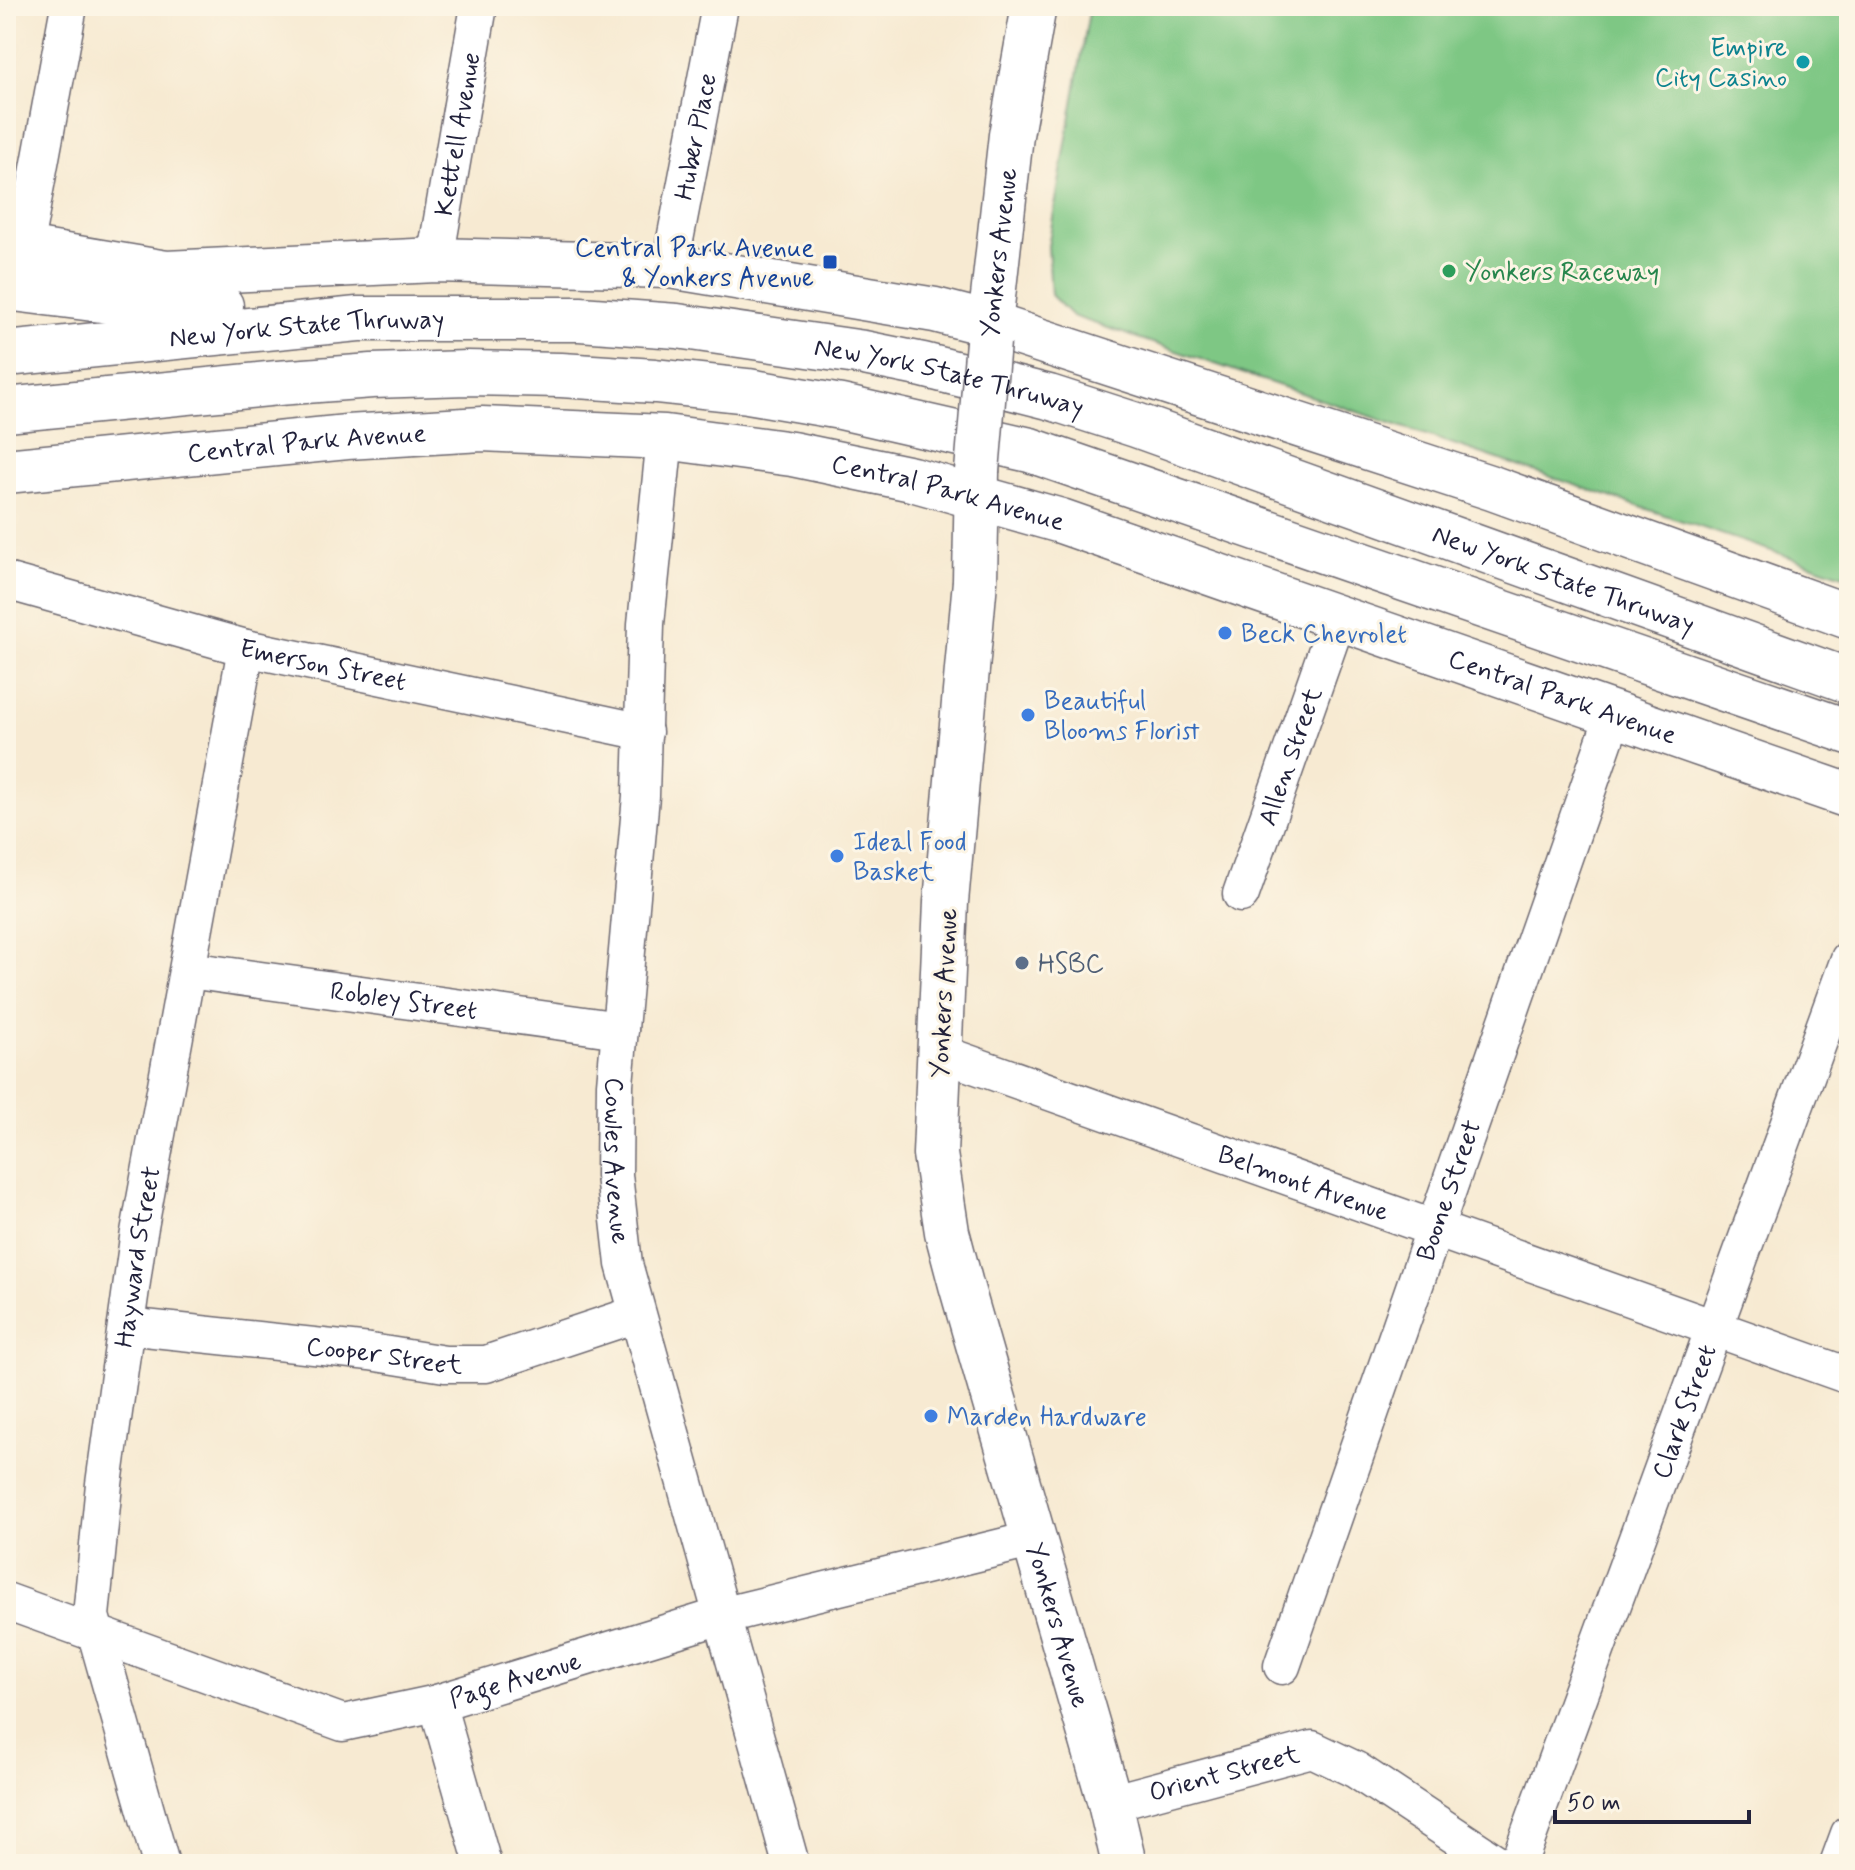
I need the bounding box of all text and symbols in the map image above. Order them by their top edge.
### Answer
place label: Empire City Casino [1655,32,1787,96]
street label: Kettell Avenue [428,50,490,219]
marker: Empire City Casino [1794,53,1812,71]
street label: Huber Place [668,70,726,203]
street label: Yonkers Avenue [974,166,1026,339]
place label: Central Park Avenue & Yonkers Avenue [575,232,814,296]
marker: Central Park Avenue & Yonkers Avenue [821,253,839,271]
place label: Yonkers Raceway [1465,256,1659,290]
marker: Yonkers Raceway [1440,262,1458,280]
street label: New York State Thruway [168,303,444,357]
street label: New York State Thruway [812,331,1088,426]
street label: Central Park Avenue [186,417,427,472]
street label: Central Park Avenue [828,448,1068,540]
street label: New York State Thruway [1427,518,1699,643]
place label: Beck Chevrolet [1241,618,1407,652]
marker: Beck Chevrolet [1216,624,1234,642]
street label: Emerson Street [236,632,409,700]
street label: Central Park Avenue [1443,642,1681,754]
street label: Allen Street [1251,683,1331,831]
place label: Beautiful Blooms Florist [1044,685,1200,749]
marker: Beautiful Blooms Florist [1019,706,1037,724]
place label: Ideal Food Basket [853,826,967,890]
marker: Ideal Food Basket [828,847,846,865]
street label: Yonkers Avenue [924,907,966,1079]
place label: HSBC [1038,948,1104,982]
marker: HSBC [1013,954,1031,972]
street label: Robley Street [328,975,479,1029]
street label: Cowles Avenue [595,1077,637,1246]
street label: Boone Street [1410,1116,1490,1266]
street label: Belmont Avenue [1213,1138,1393,1230]
street label: Hayward Street [108,1164,170,1350]
street label: Cooper Street [305,1330,462,1383]
street label: Clark Street [1645,1340,1726,1484]
place label: Marden Hardware [947,1401,1147,1435]
marker: Marden Hardware [922,1407,940,1425]
street label: Yonkers Avenue [1017,1539,1097,1712]
street label: Page Avenue [445,1645,586,1717]
street label: Orient Street [1146,1738,1303,1811]
scale bar [1555,1774,1749,1824]
text: 50 m [1567,1788,1621,1819]

